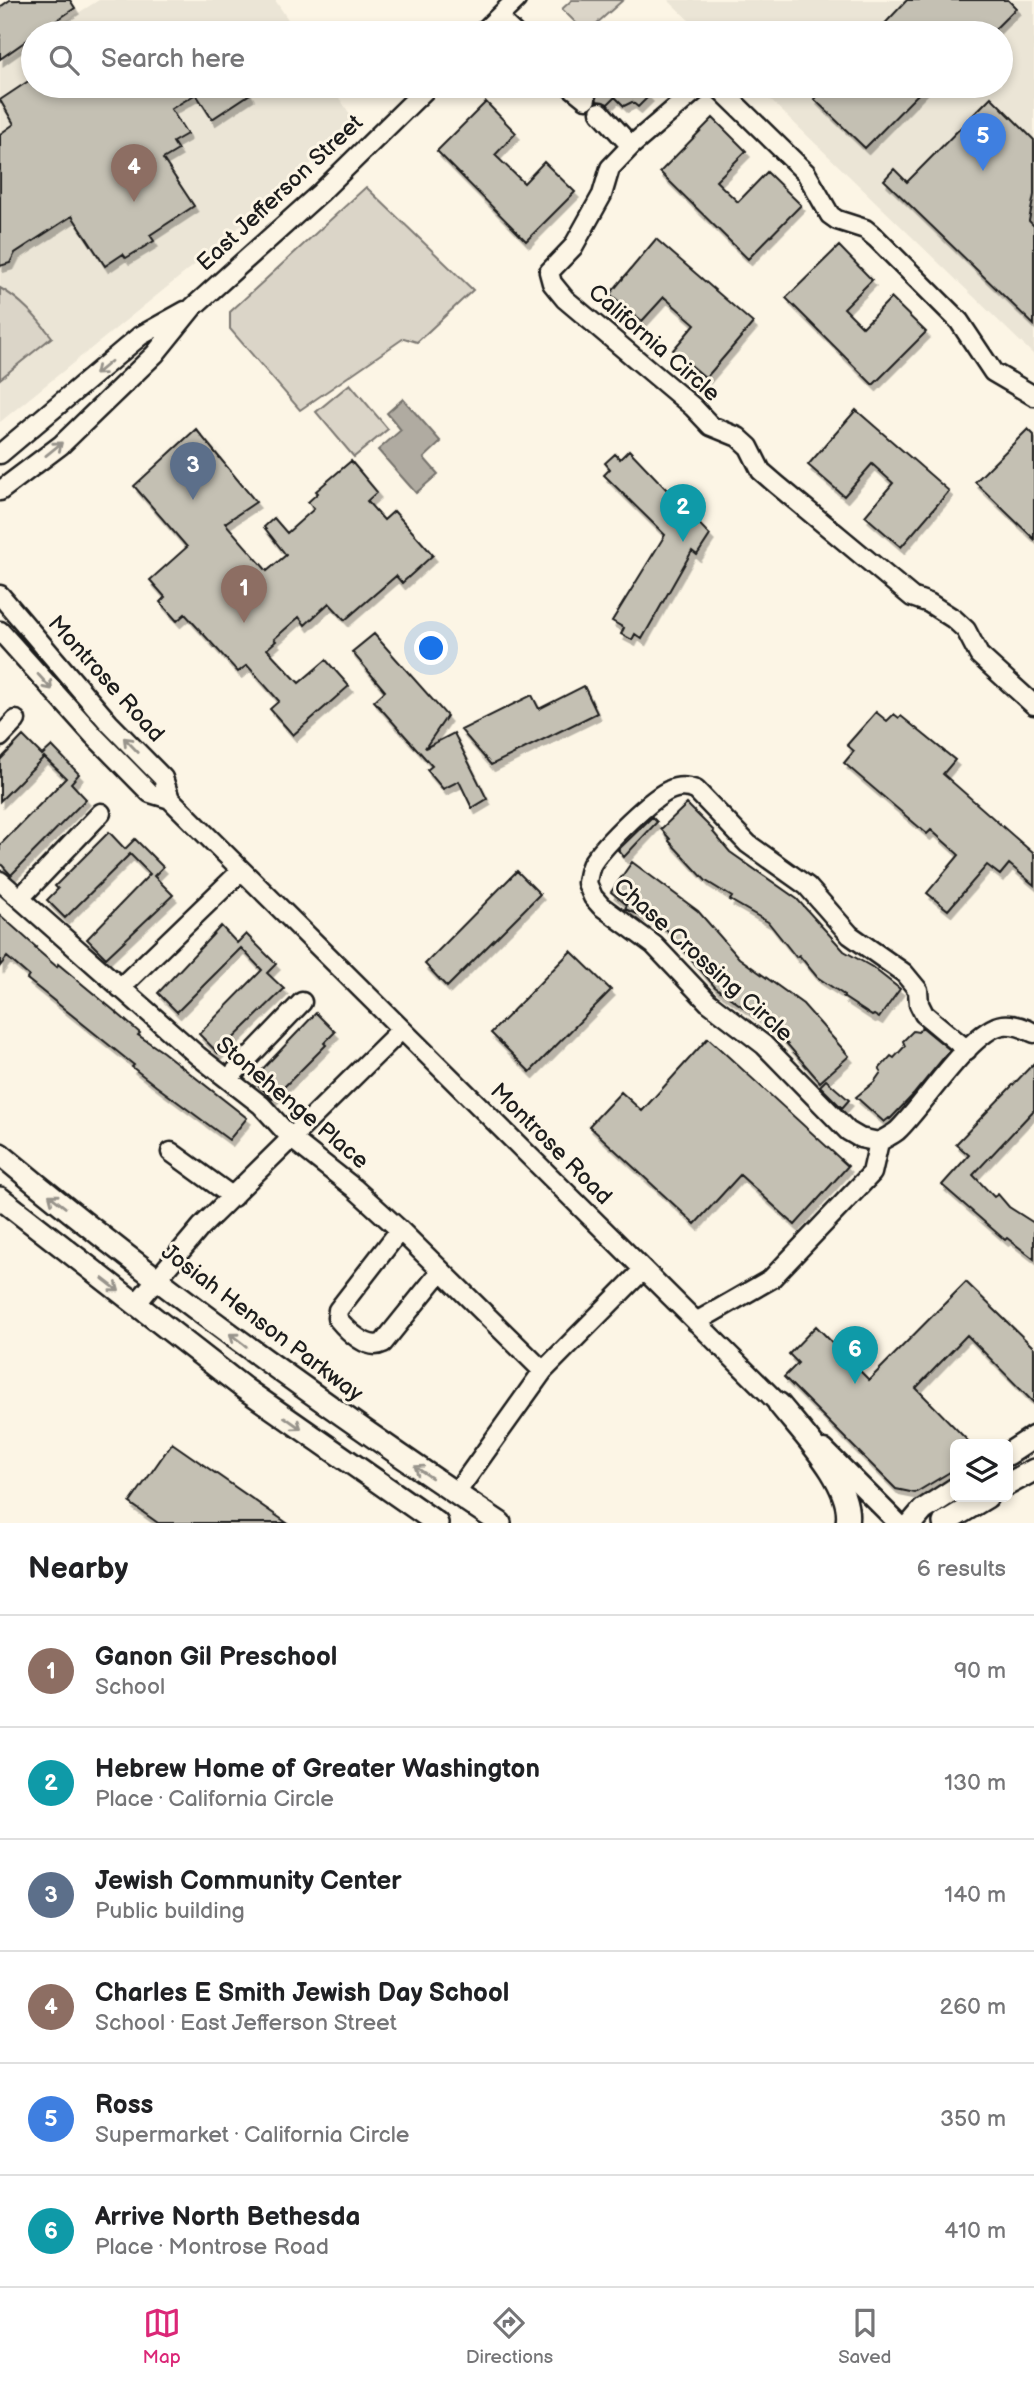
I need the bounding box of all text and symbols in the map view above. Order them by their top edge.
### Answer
search box [21,21,1013,98]
icon: search [45,41,83,79]
text: Search here [101,44,245,75]
street label: East Jefferson Street [191,109,369,277]
pin: 5 [960,113,1006,171]
pin: 4 [111,144,157,202]
street label: California Circle [582,278,726,408]
one-way arrow [95,360,113,376]
one-way arrow [44,442,62,457]
pin: 3 [170,442,216,500]
pin: 2 [660,484,706,542]
pin: 1 [221,565,267,623]
street label: Montrose Road [42,610,170,748]
your location [414,631,448,665]
one-way arrow [37,673,53,691]
one-way arrow [122,737,139,754]
street label: Chase Crossing Circle [608,872,798,1048]
street label: Stonehenge Place [210,1031,374,1175]
street label: Montrose Road [484,1077,618,1211]
one-way arrow [49,1194,67,1209]
street label: Josiah Henson Parkway [156,1238,369,1408]
one-way arrow [102,1278,120,1293]
pin: 6 [832,1326,878,1384]
one-way arrow [229,1332,247,1347]
one-way arrow [283,1416,302,1430]
map controls [950,1439,1013,1502]
button: layers [950,1439,1013,1502]
one-way arrow [414,1464,433,1479]
text: Nearby [28,1551,128,1587]
text: 6 results [917,1555,1006,1583]
text: Ganon Gil Preschool [95,1642,337,1673]
text: 1 [46,1657,56,1685]
text: 90 m [954,1657,1006,1685]
text: School [95,1673,165,1701]
text: Hebrew Home of Greater Washington [95,1754,540,1785]
text: 2 [44,1769,58,1797]
text: 130 m [944,1769,1006,1797]
text: Place · California Circle [95,1785,334,1813]
text: Jewish Community Center [95,1866,402,1897]
text: 3 [44,1881,58,1909]
text: 140 m [944,1881,1006,1909]
text: Public building [95,1897,245,1925]
text: Charles E Smith Jewish Day School [95,1978,509,2009]
text: 4 [44,1993,58,2021]
text: 260 m [940,1993,1006,2021]
text: School · East Jefferson Street [95,2009,397,2037]
text: Ross [95,2090,153,2121]
text: 5 [44,2105,58,2133]
text: 350 m [940,2105,1006,2133]
text: Supermarket · California Circle [95,2121,409,2149]
text: Arrive North Bethesda [95,2202,360,2233]
text: 6 [44,2217,58,2245]
text: 410 m [944,2217,1006,2245]
text: Place · Montrose Road [95,2233,329,2261]
tab: Map [143,2304,181,2369]
tab: Directions [466,2304,553,2369]
tab: Saved [838,2304,891,2369]

